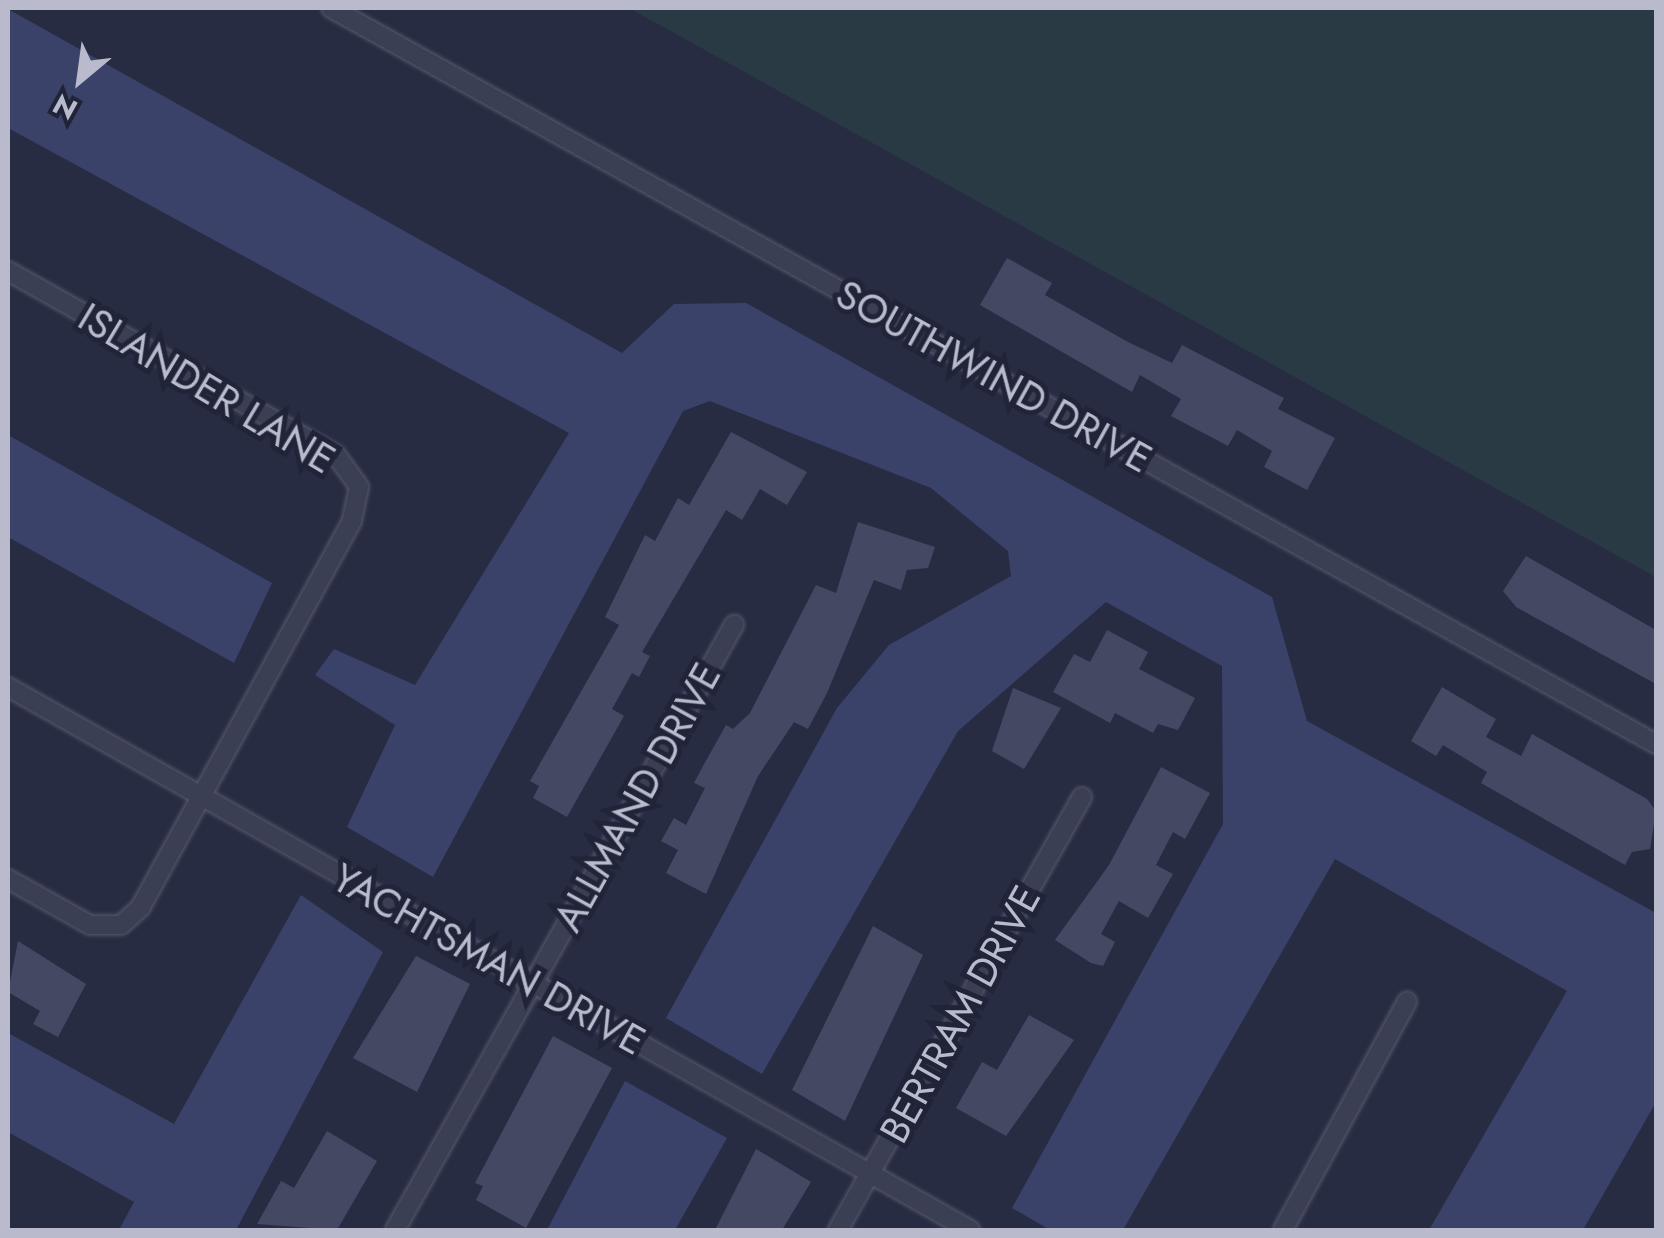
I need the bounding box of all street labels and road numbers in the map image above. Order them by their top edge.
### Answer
street label: SOUTHWIND DRIVE [828,269,1160,483]
street label: ISLANDER LANE [70,293,344,483]
street label: ALLMAND DRIVE [543,655,731,939]
street label: YACHTSMAN DRIVE [324,853,654,1065]
street label: BERTRAM DRIVE [870,877,1050,1151]

